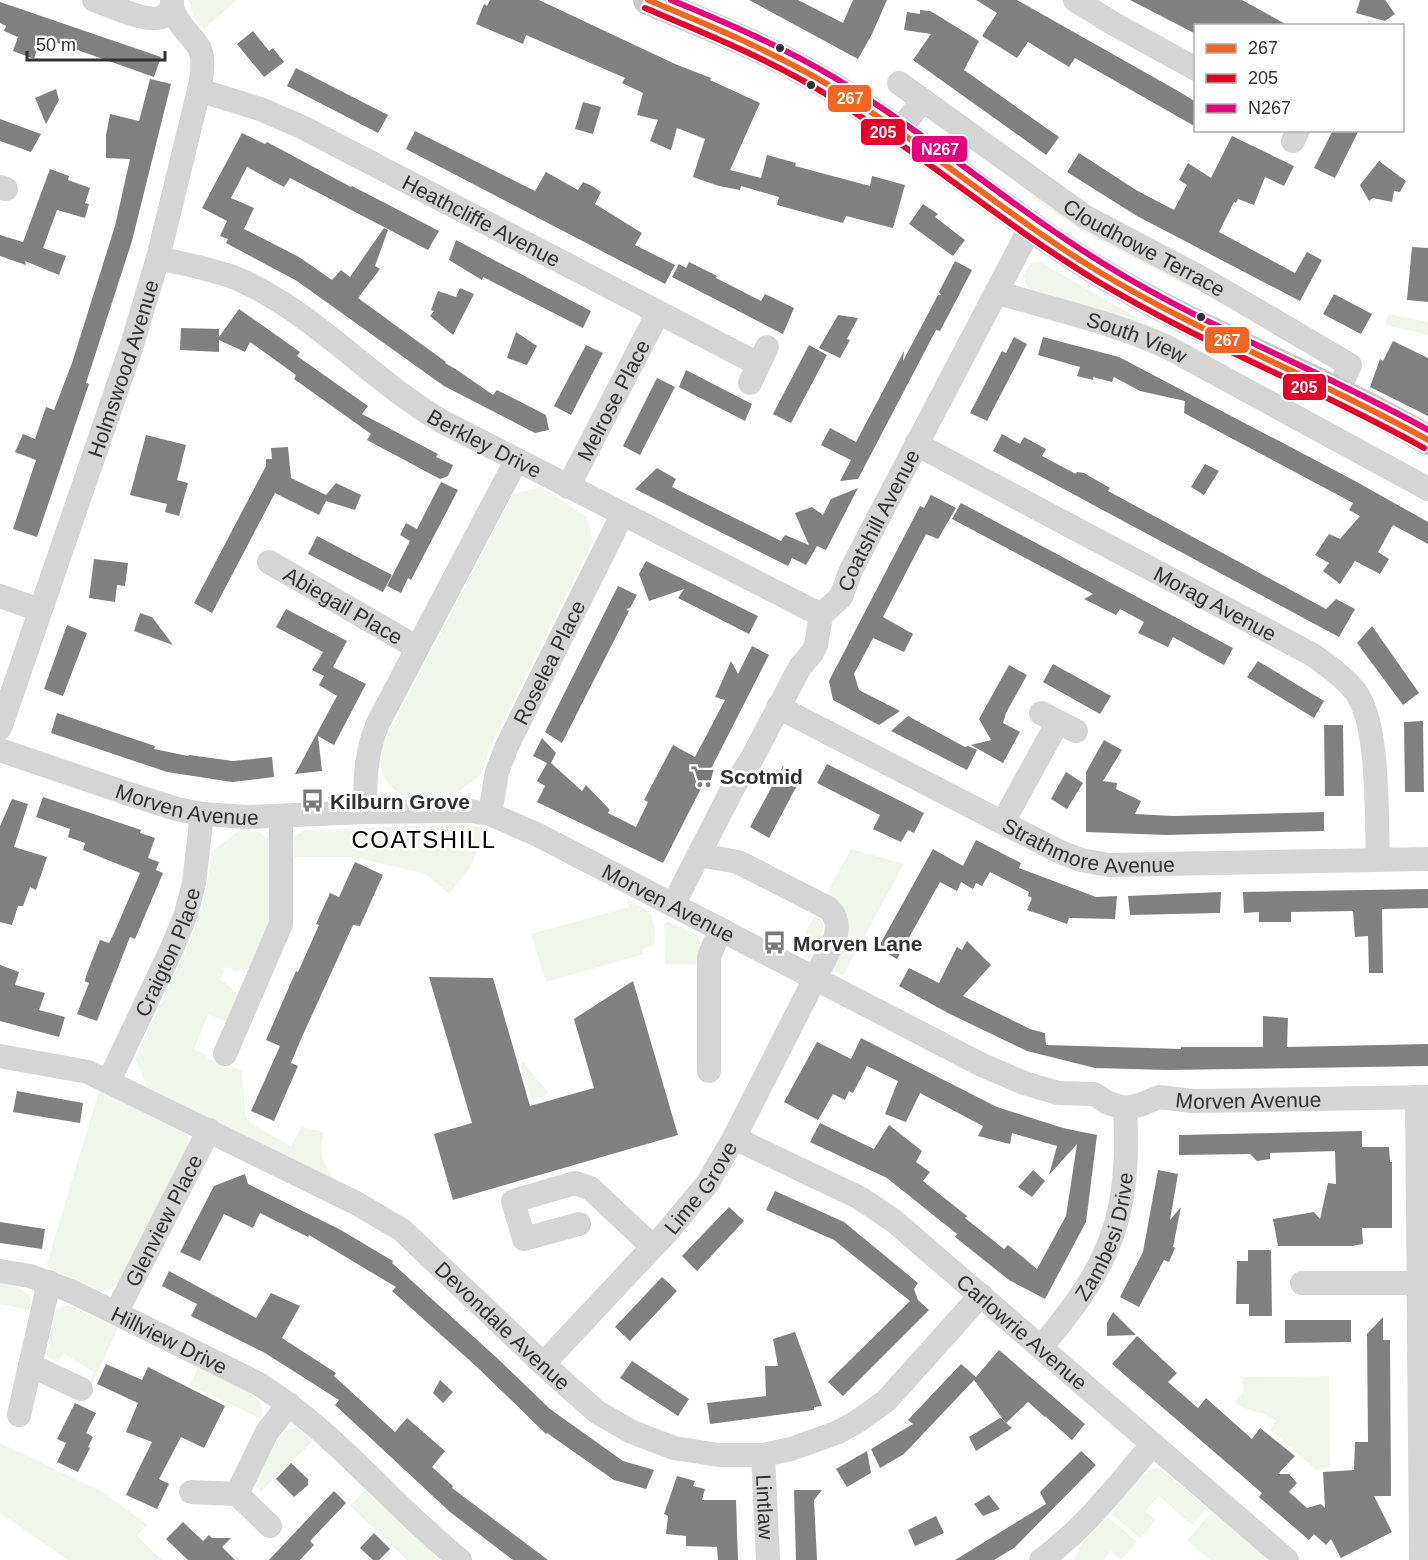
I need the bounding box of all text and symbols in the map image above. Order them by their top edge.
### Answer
scale bar [27,24,165,62]
legend [1194,24,1404,132]
text: 50 m [36,35,76,55]
text: 267 [1248,38,1278,58]
unlabelled marker [774,42,786,54]
text: 205 [1248,68,1278,88]
unlabelled marker [805,79,817,91]
line badge: 267 [827,84,872,113]
text: 267 [837,90,863,107]
text: N267 [1248,98,1291,118]
line badge: 205 [860,118,906,146]
text: 205 [870,124,896,141]
line badge: N267 [911,135,968,163]
text: N267 [921,141,959,158]
street label: Heathcliffe Avenue [399,170,564,271]
street label: Cloudhowe Terrace [1059,194,1230,301]
street label: Holmswood Avenue [83,277,162,460]
street label: South View [1084,307,1192,368]
unlabelled marker [1195,311,1207,323]
line badge: 267 [1204,326,1250,354]
text: 267 [1214,332,1240,349]
street label: Melrose Place [572,336,654,464]
line badge: 205 [1282,373,1327,401]
text: 205 [1291,379,1317,396]
street label: Berkley Drive [423,404,545,482]
street label: Coatshill Avenue [833,445,924,594]
street label: Morag Avenue [1150,561,1280,645]
street label: Abiegail Place [280,562,407,648]
street label: Roselea Place [508,596,589,728]
supermarket icon: Scotmid [689,763,715,789]
place label: Scotmid [720,765,803,788]
street label: Morven Avenue [113,779,259,828]
bus stop icon: Kilburn Grove [299,788,325,814]
place label: Kilburn Grove [330,790,470,813]
street label: Strathmore Avenue [999,813,1175,877]
district label: COATSHILL [351,826,497,853]
street label: Morven Avenue [599,859,739,946]
street label: Craigton Place [130,885,204,1020]
bus stop icon: Morven Lane [762,930,788,956]
place label: Morven Lane [793,932,923,955]
street label: Morven Avenue [1174,1087,1321,1112]
street label: Lime Grove [659,1137,741,1238]
street label: Glenview Place [120,1151,206,1290]
street label: Zambesi Drive [1070,1171,1136,1304]
street label: Devondale Avenue [431,1257,575,1394]
street label: Carlowrie Avenue [953,1269,1092,1394]
street label: Hillview Drive [108,1301,231,1378]
street label: Lintlaw [752,1474,779,1541]

